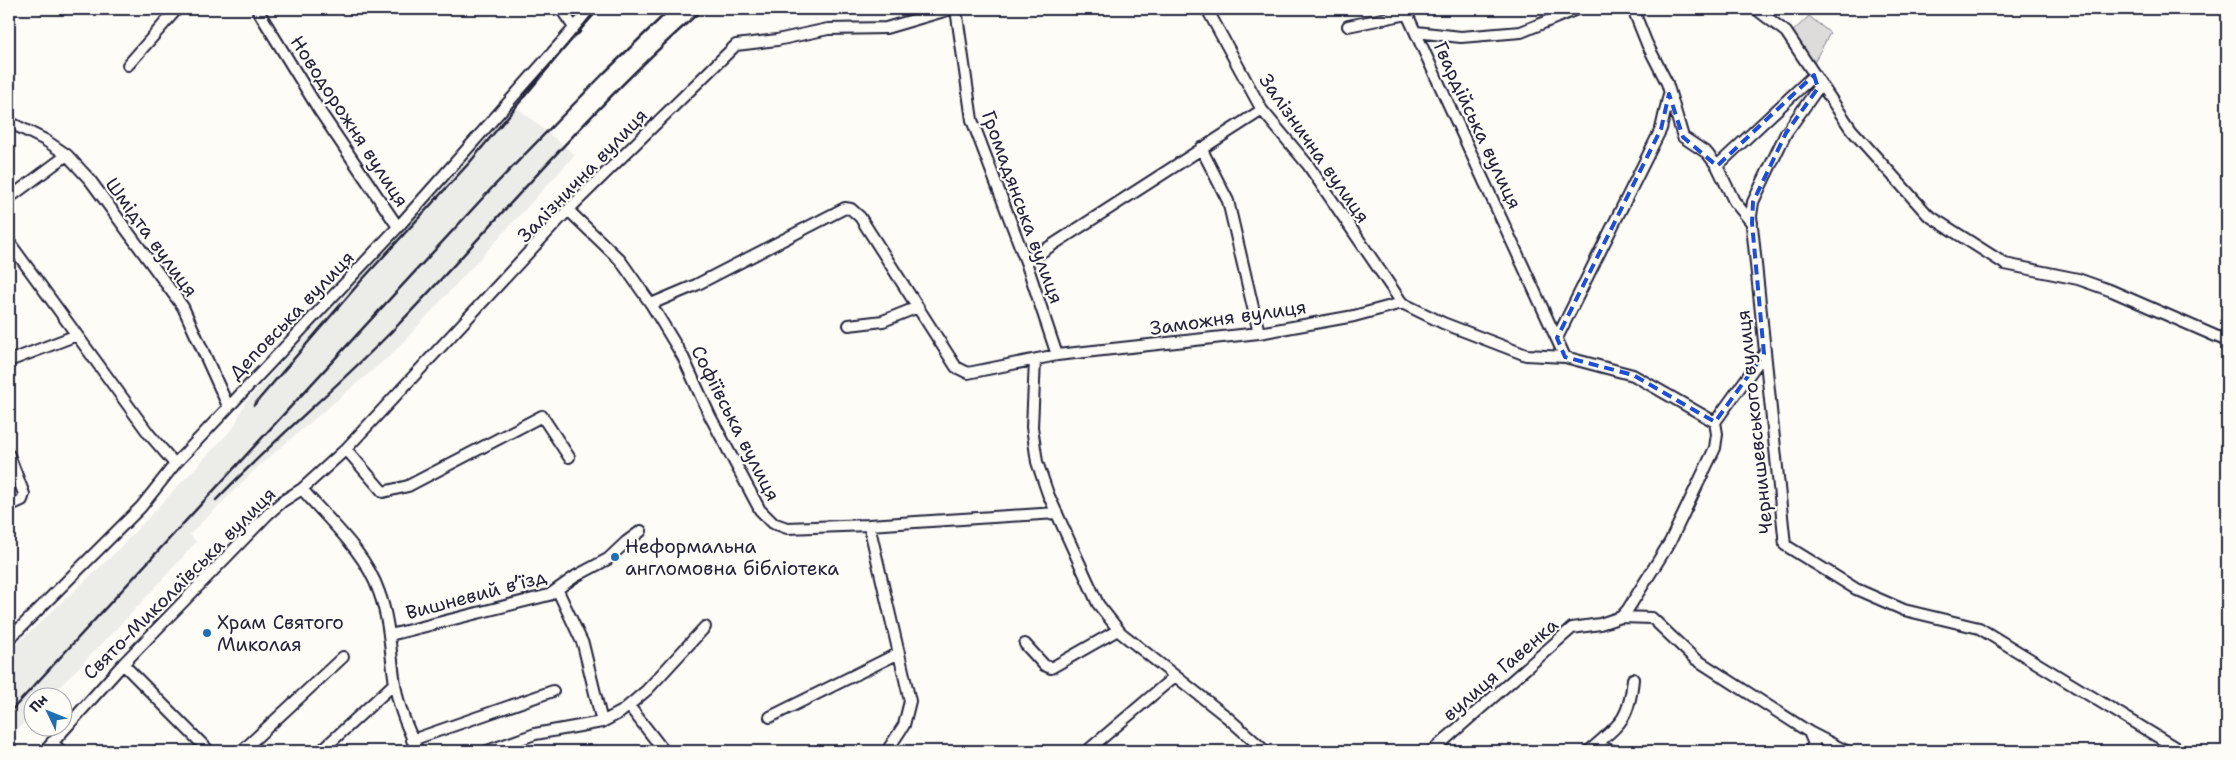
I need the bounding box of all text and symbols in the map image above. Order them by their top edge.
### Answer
street label: Новодорожня вулиця [285,31,414,212]
street label: Гвардійська вулиця [1428,37,1527,213]
street label: Залізнична вулиця [1254,69,1376,228]
street label: Залізнична вулиця [512,103,653,248]
street label: Громадянська вулиця [976,107,1069,307]
street label: Шмідта вулиця [100,172,203,302]
street label: Деповська вулиця [223,245,360,385]
street label: Заможня вулиця [1148,294,1308,341]
street label: Чернишевського вулиця [1730,309,1779,535]
street label: Софіївська вулиця [686,341,786,505]
street label: Свято-Миколаївська вулиця [78,482,281,685]
place label: Неформальна англомовна бібліотека [625,534,839,581]
marker: Неформальна англомовна бібліотека [609,551,621,563]
street label: Вишневий в’їзд [403,564,549,625]
place label: Храм Святого Миколая [217,610,344,657]
street label: вулиця Гавенка [1437,612,1563,726]
marker: Храм Святого Миколая [201,627,213,639]
north arrow [22,688,72,738]
text: Пн [26,690,51,716]

